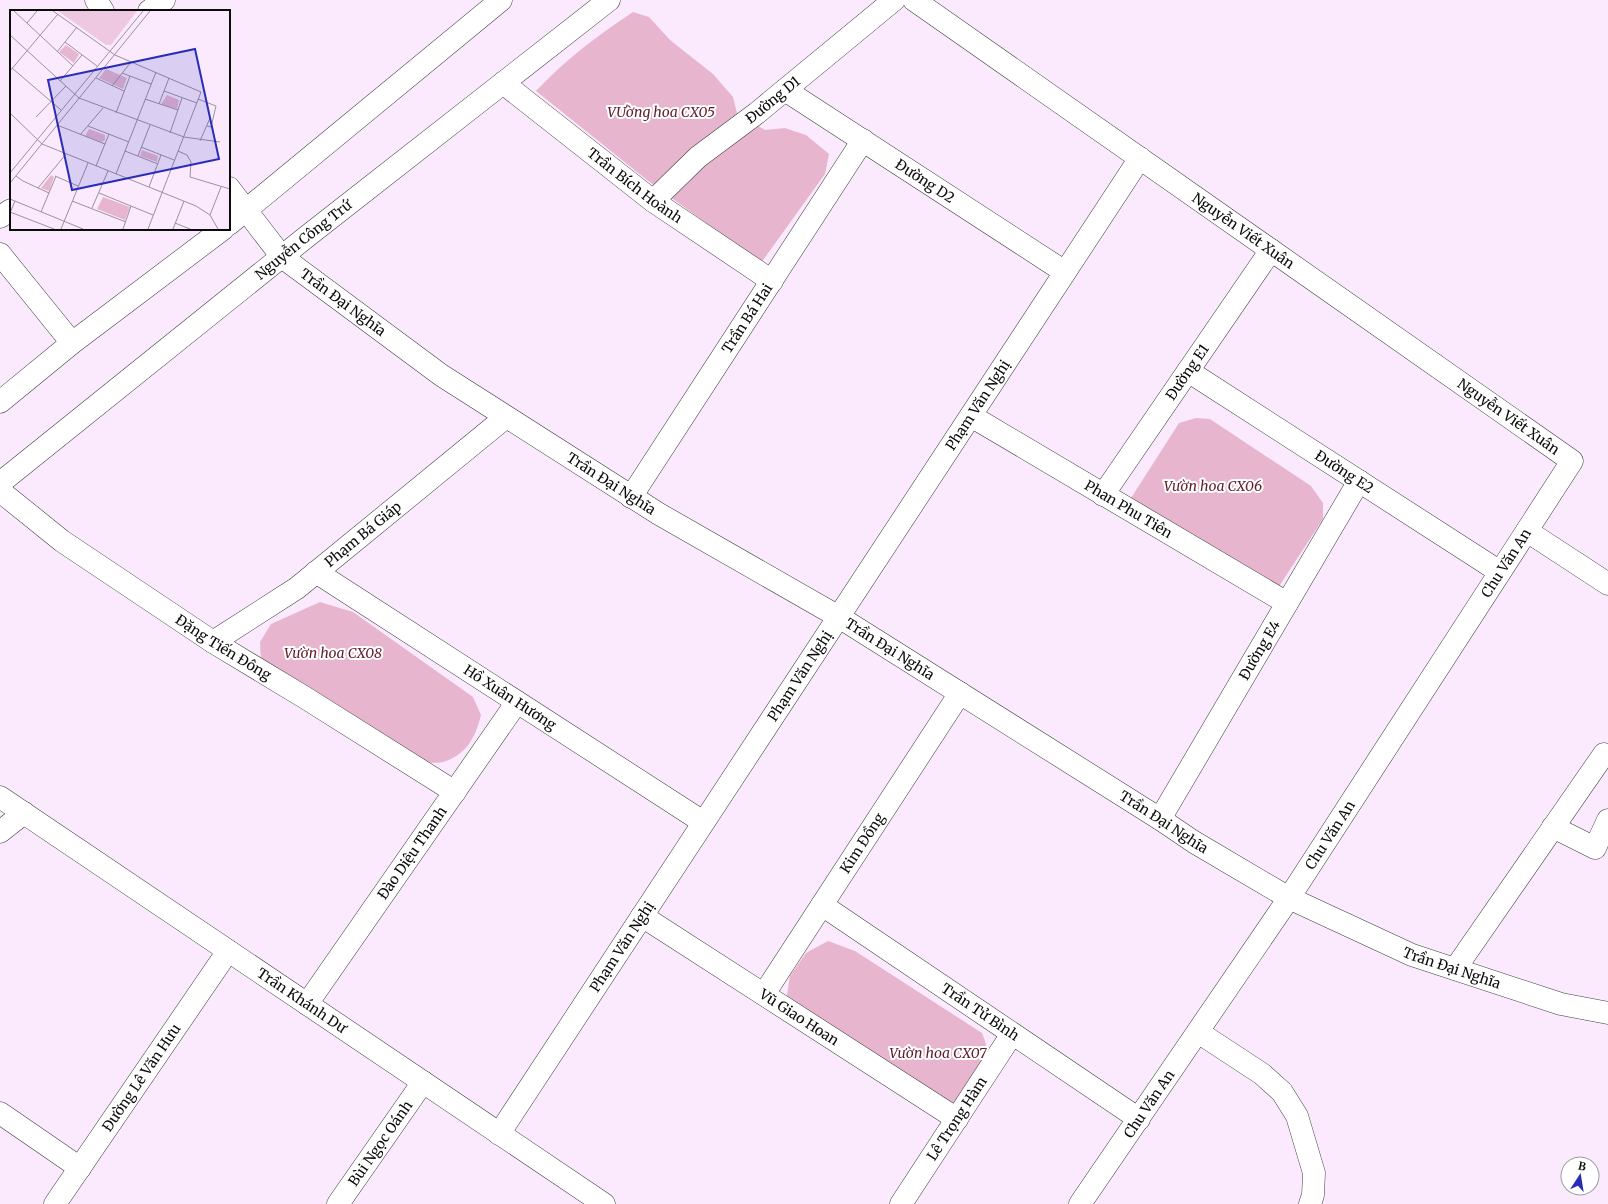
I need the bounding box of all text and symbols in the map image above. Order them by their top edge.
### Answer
inset map [10,10,230,230]
street label: Đường D1 [742,72,804,128]
park label: VƯờng hoa CX05 [607,103,715,121]
street label: Trần Bích Hoành [584,144,686,227]
street label: Đường D2 [892,155,958,207]
street label: Nguyễn Viết Xuân [1189,189,1298,273]
street label: Nguyễn Công Trứ [251,195,356,284]
street label: Trần Đại Nghĩa [297,265,390,340]
street label: Trần Bá Hai [718,280,777,357]
street label: Đường E1 [1162,341,1213,404]
street label: Phạm Văn Nghị [941,356,1014,454]
street label: Nguyễn Viết Xuân [1454,375,1563,459]
street label: Đường E2 [1312,446,1377,497]
street label: Trần Đại Nghĩa [563,449,660,519]
street label: Phan Phu Tiên [1081,476,1176,542]
park label: Vườn hoa CX06 [1164,477,1262,495]
street label: Phạm Bá Giáp [321,497,405,571]
street label: Chu Văn An [1477,525,1535,601]
street label: Đặng Tiến Đông [172,610,275,684]
street label: Trần Đại Nghĩa [842,614,938,684]
street label: Đường E4 [1235,617,1284,683]
street label: Phạm Văn Nghị [764,627,836,725]
park label: Vườn hoa CX08 [284,644,382,662]
street label: Hồ Xuân Hương [460,661,560,734]
street label: Trần Đại Nghĩa [1116,787,1212,858]
street label: Chu Văn An [1301,797,1359,873]
street label: Đào Diệu Thanh [373,803,451,903]
street label: Kim Đồng [836,809,889,877]
street label: Phạm Văn Nghị [586,898,658,995]
street label: Trần Đại Nghĩa [1400,943,1504,993]
street label: Trần Khánh Dư [254,964,351,1038]
street label: Trần Tử Bình [938,979,1023,1045]
street label: Vũ Giao Hoan [755,985,842,1050]
street label: Đường Lê Văn Hưu [98,1020,185,1135]
park label: Vườn hoa CX07 [889,1044,987,1062]
street label: Chu Văn An [1120,1066,1178,1142]
street label: Lê Trọng Hàm [923,1073,991,1164]
street label: Bùi Ngọc Oánh [344,1097,416,1189]
north arrow [1560,1156,1600,1196]
text: B [1577,1159,1588,1174]

